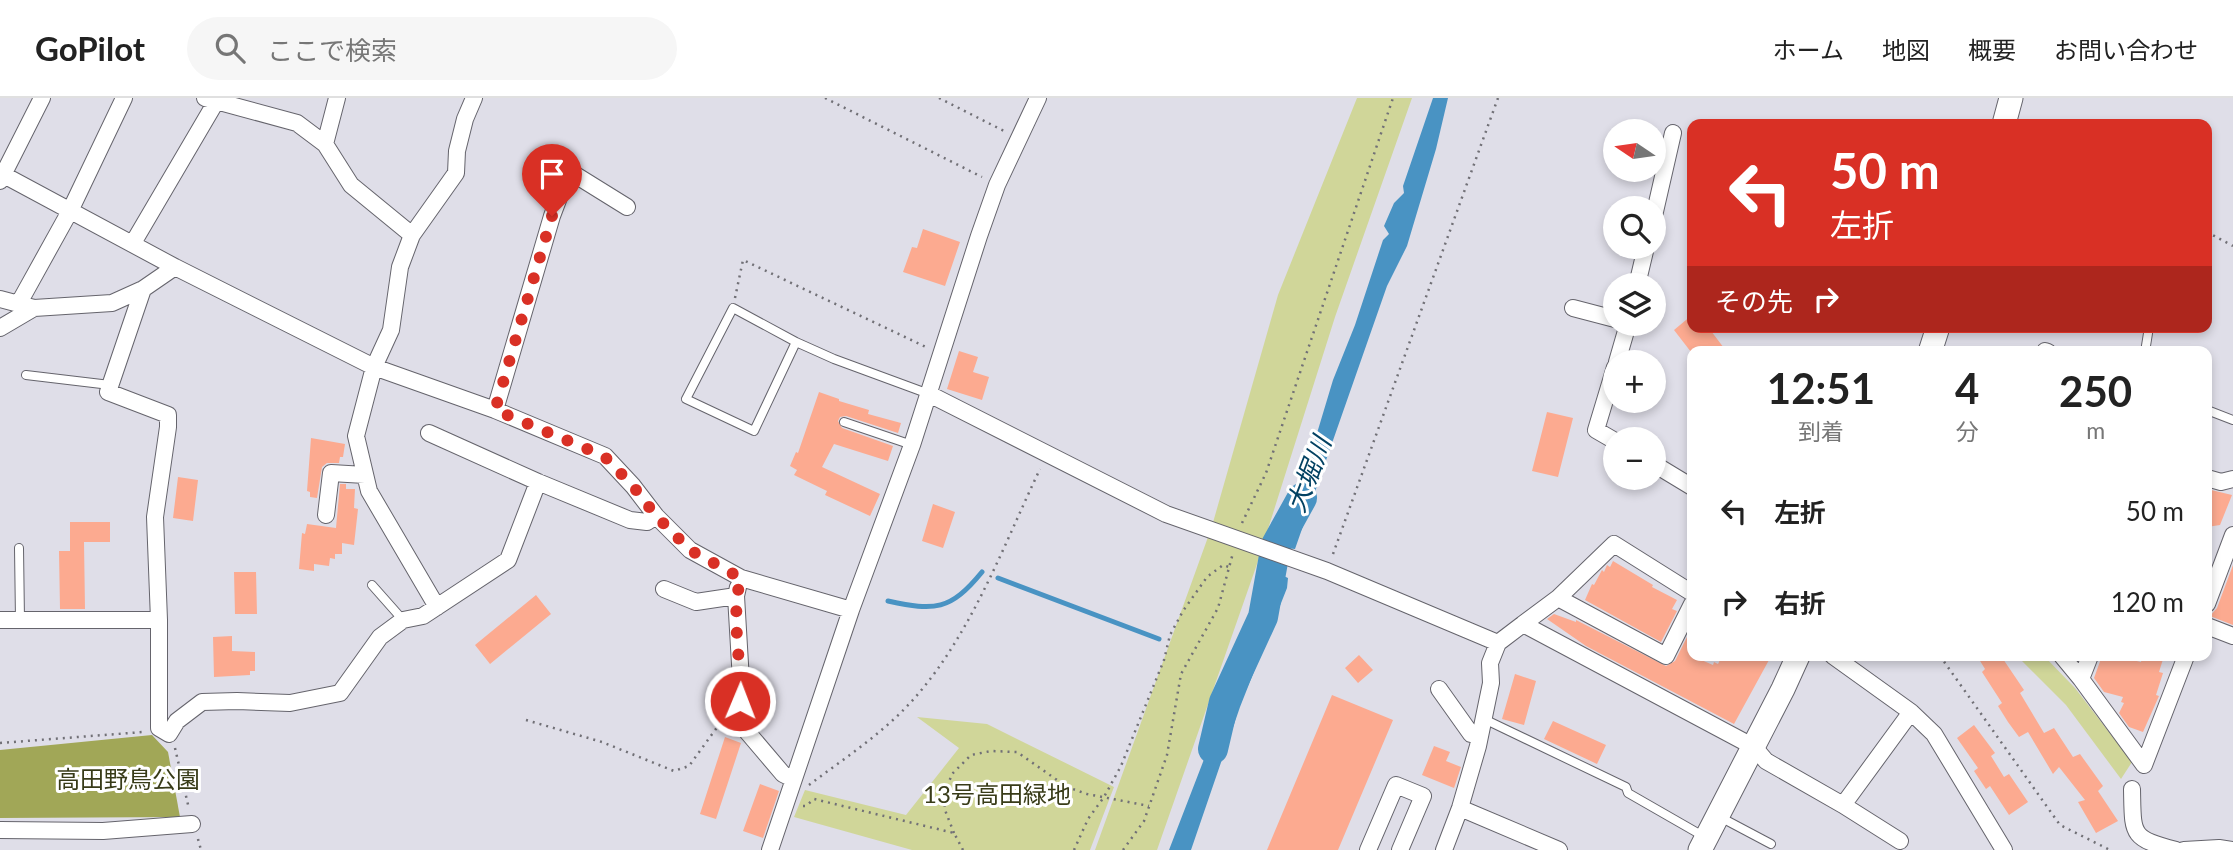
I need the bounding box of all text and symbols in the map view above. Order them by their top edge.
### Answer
search box [187,17,677,80]
text: GoPilot [35,28,145,68]
icon: search [211,29,249,67]
text: ここで検索 [267,34,397,66]
text: ホーム [1773,35,1844,64]
text: 地図 [1882,35,1930,64]
text: 概要 [1968,35,2016,64]
text: お問い合わせ [2054,35,2198,64]
north arrow [1603,119,1666,182]
map controls [1603,119,1666,490]
text: 50 m [1830,141,1940,199]
pin [522,144,582,216]
icon: left [1715,147,1806,238]
icon: arrive [533,155,571,193]
button: search [1603,196,1666,259]
text: 左折 [1830,205,1894,244]
button: layers [1603,273,1666,336]
icon: right [1807,280,1845,318]
text: その先 [1715,285,1793,317]
button: + [1603,350,1666,413]
text: 12:51 [1767,363,1875,413]
text: 4 [1955,363,1979,413]
text: 250 [2059,366,2132,416]
text: m [2086,416,2105,444]
text: 到着 [1798,417,1844,445]
text: 分 [1956,417,1979,445]
button: − [1603,427,1666,490]
water label: 大堀川 [1279,429,1338,516]
icon: left [1715,492,1753,530]
text: 50 m [2126,495,2184,527]
text: 左折 [1774,496,1826,528]
icon: right [1715,583,1753,621]
text: 120 m [2111,586,2184,618]
text: 右折 [1774,587,1826,619]
position arrow [703,664,777,738]
park label: 高田野鳥公園 [56,764,200,793]
park label: 13号高田緑地 [923,779,1071,808]

